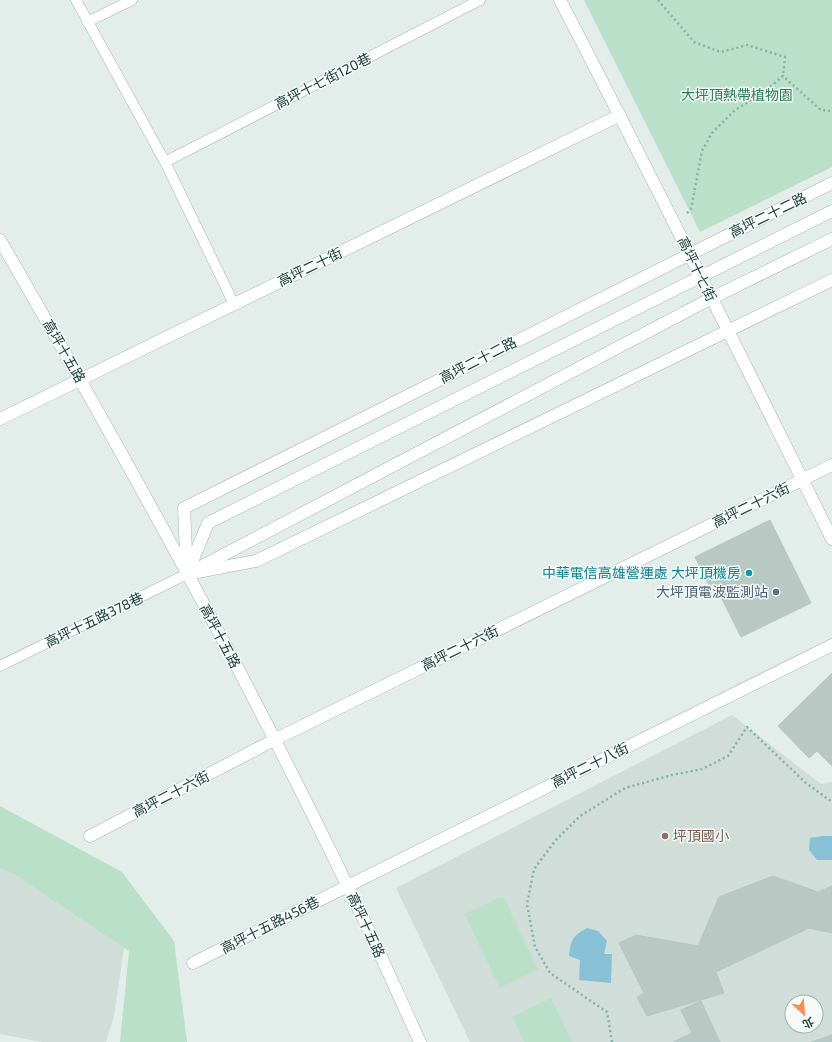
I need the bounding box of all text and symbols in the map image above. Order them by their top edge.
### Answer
street label: 高坪十七街120巷 [272,49,374,112]
park label: 大坪頂熱帶植物園 [681,86,793,103]
street label: 高坪二十二路 [726,188,809,241]
street label: 高坪十七街 [674,234,720,304]
street label: 高坪二十街 [275,244,345,290]
street label: 高坪十五路 [40,316,89,385]
street label: 高坪二十二路 [436,333,519,386]
street label: 高坪二十六街 [709,478,792,531]
place label: 中華電信高雄營運處 大坪頂機房 [542,564,741,581]
marker: 中華電信高雄營運處 大坪頂機房 [744,568,754,578]
place label: 大坪頂電波監測站 [656,583,768,600]
marker: 大坪頂電波監測站 [771,587,781,597]
street label: 高坪十五路378巷 [42,588,146,651]
street label: 高坪十五路 [197,601,244,671]
street label: 高坪二十六街 [418,621,501,674]
street label: 高坪二十八街 [548,738,631,791]
street label: 高坪二十六街 [129,767,212,820]
place label: 坪頂國小 [673,827,729,844]
marker: 坪頂國小 [660,831,670,841]
street label: 高坪十五路 [344,889,389,960]
street label: 高坪十五路456巷 [218,892,322,957]
north arrow [784,994,824,1034]
text: 北 [801,1015,816,1032]

